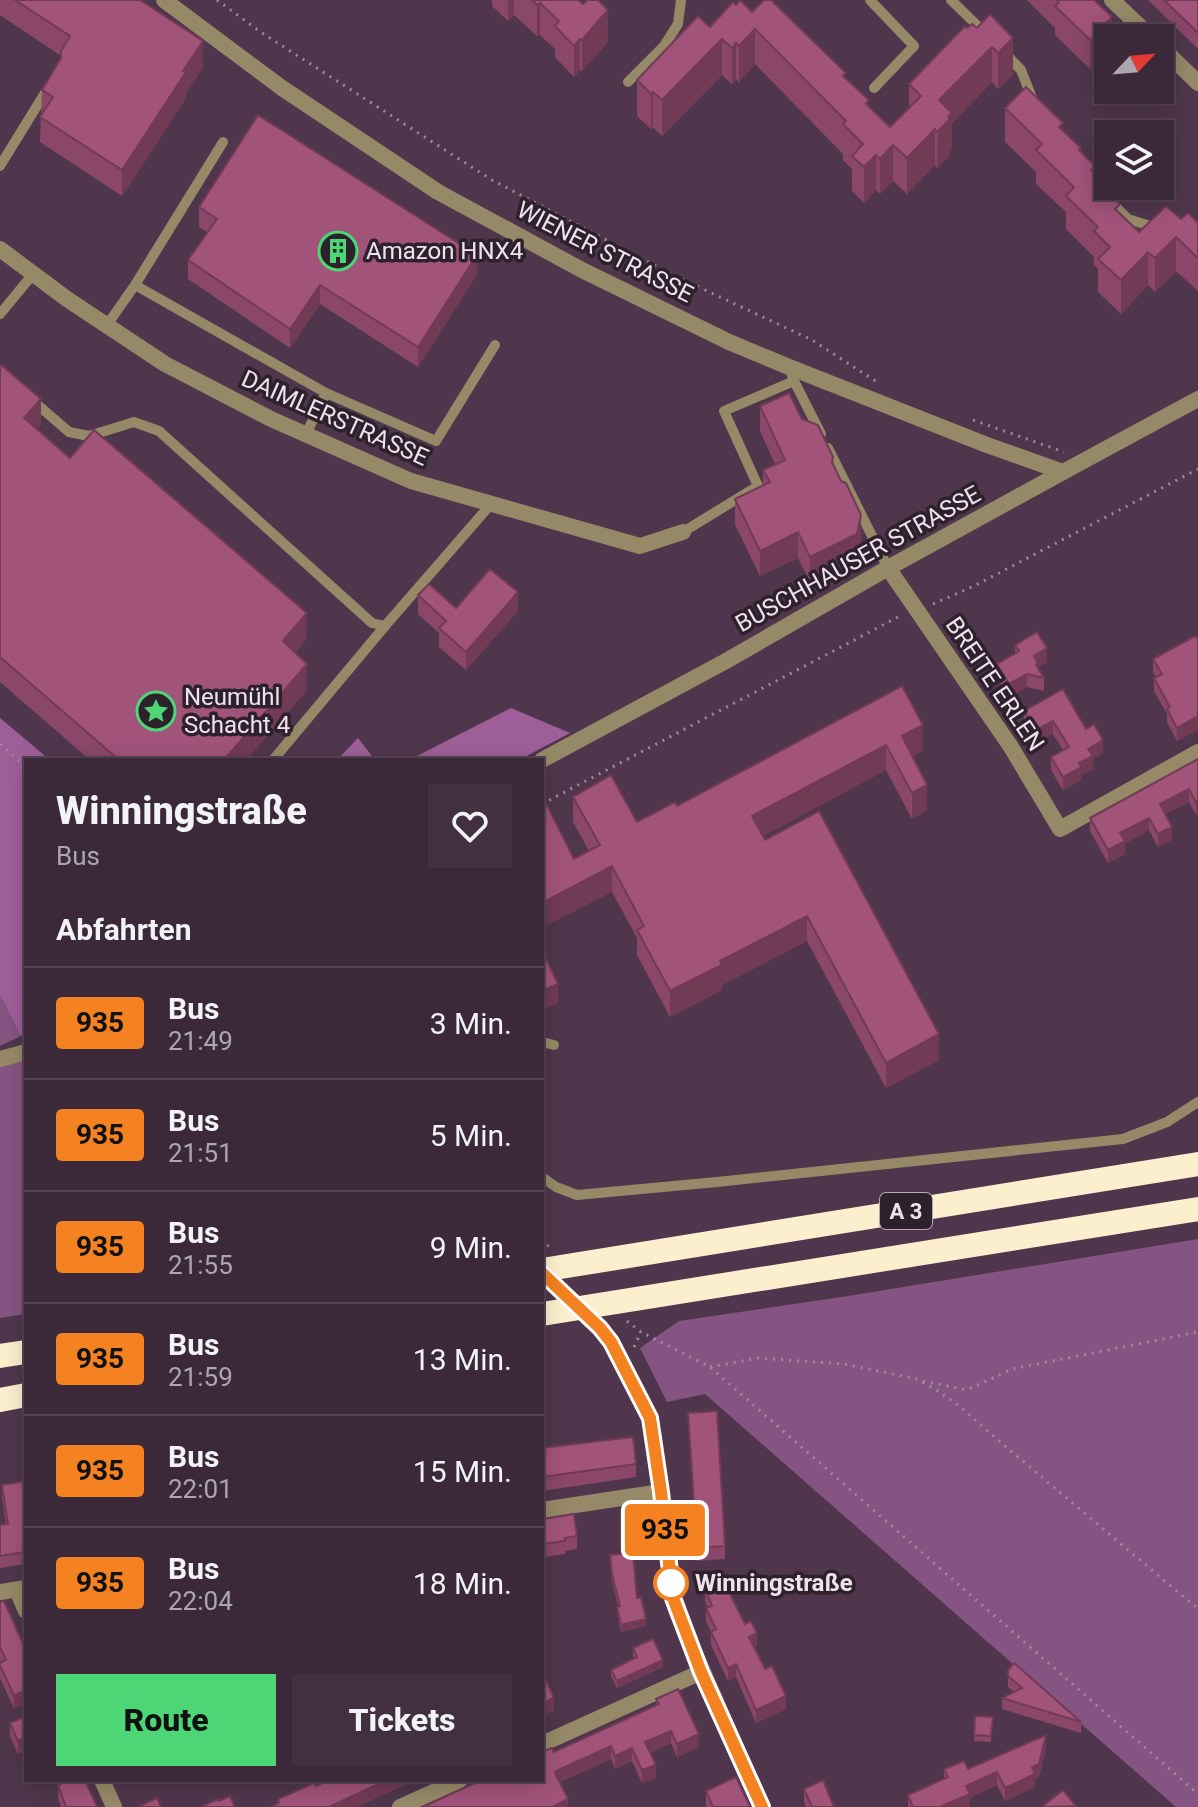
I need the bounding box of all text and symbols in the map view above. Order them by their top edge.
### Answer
north arrow [1094,24,1174,104]
map controls [1094,24,1174,200]
button: layers [1094,120,1174,200]
street label: WIENER STRASSE [512,195,698,309]
building icon: Amazon HNX4 [317,230,359,272]
place label: Amazon HNX4 [366,237,523,265]
street label: DAIMLERSTRASSE [237,364,433,472]
street label: BUSCHHAUSER STRASSE [731,480,985,638]
street label: BREITE ERLEN [940,612,1050,756]
place label: Neumühl Schacht 4 [184,683,290,739]
place icon: Neumühl Schacht 4 [135,690,177,732]
button: heart [428,784,512,868]
text: Winningstraße [56,789,307,833]
text: Bus [56,841,100,871]
text: Abfahrten [56,912,192,947]
text: Bus [168,991,219,1026]
text: 935 [76,1006,124,1039]
text: 3 Min. [430,1006,512,1041]
text: 21:49 [168,1026,233,1056]
text: Bus [168,1103,219,1138]
text: 935 [76,1118,124,1151]
text: 5 Min. [430,1118,512,1153]
text: 21:51 [168,1138,233,1168]
road number: A 3 [880,1193,932,1229]
text: Bus [168,1215,219,1250]
text: 935 [76,1230,124,1263]
text: 9 Min. [430,1230,512,1265]
text: 21:55 [168,1250,233,1280]
text: Bus [168,1327,219,1362]
text: 935 [76,1342,124,1375]
text: 13 Min. [413,1342,512,1377]
text: 21:59 [168,1362,233,1392]
text: Bus [168,1439,219,1474]
text: 935 [76,1454,124,1487]
text: 15 Min. [413,1454,512,1489]
text: 22:01 [168,1474,233,1504]
line badge: 935 [619,1504,711,1556]
text: 935 [641,1513,689,1546]
text: Bus [168,1551,219,1586]
text: 935 [76,1566,124,1599]
text: 18 Min. [413,1566,512,1601]
marker: Winningstraße [654,1566,688,1600]
place label: Winningstraße [695,1569,853,1597]
text: 22:04 [168,1586,233,1616]
button: Route [56,1674,276,1766]
button: Tickets [292,1674,512,1766]

